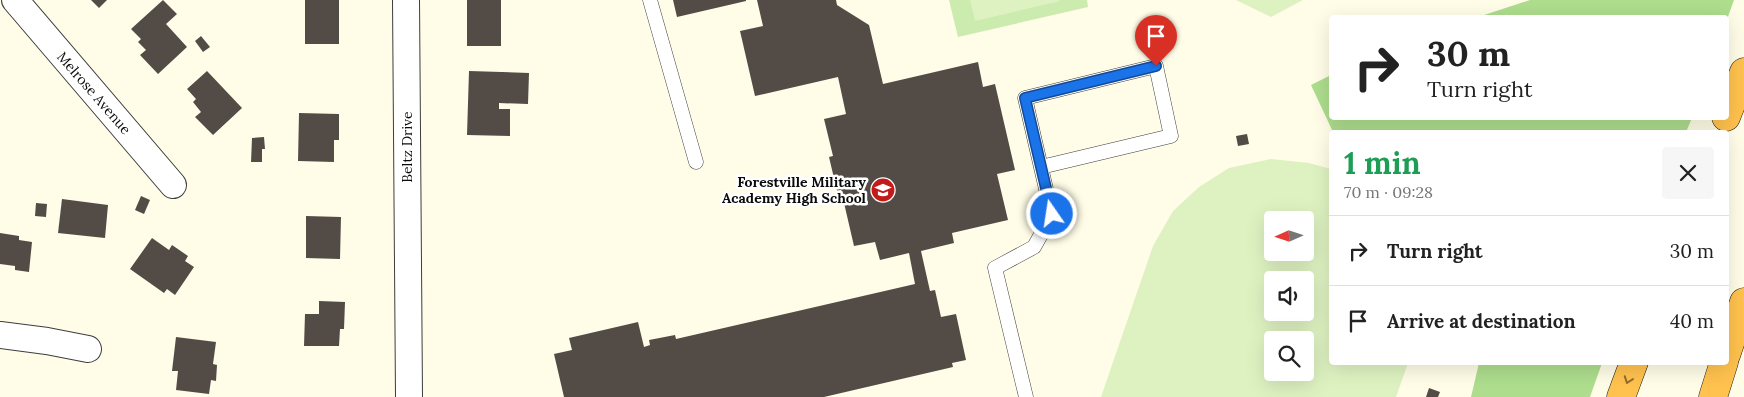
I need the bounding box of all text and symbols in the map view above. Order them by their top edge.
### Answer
pin [1135,15,1177,66]
icon: arrive [1142,22,1170,50]
text: 30 m [1427,31,1510,76]
icon: right [1344,35,1409,100]
street label: Melrose Avenue [53,48,135,138]
text: Turn right [1427,75,1532,103]
street label: Beltz Drive [398,111,416,183]
text: 1 min [1344,144,1421,182]
button: close [1662,147,1714,199]
place label: Forestville Military Academy High School [722,173,867,207]
school or university icon: Forestville Military Academy High School [870,177,896,203]
text: 70 m · 09:28 [1344,182,1433,202]
position arrow [1025,187,1077,239]
north arrow [1264,211,1314,261]
map controls [1264,211,1314,381]
icon: right [1344,237,1372,265]
text: Turn right [1387,239,1483,263]
text: 30 m [1670,239,1714,263]
button: sound [1264,271,1314,321]
icon: arrive [1344,307,1372,335]
text: Arrive at destination [1387,309,1576,333]
text: 40 m [1670,309,1714,333]
button: search [1264,331,1314,381]
one-way arrow [1624,375,1634,384]

